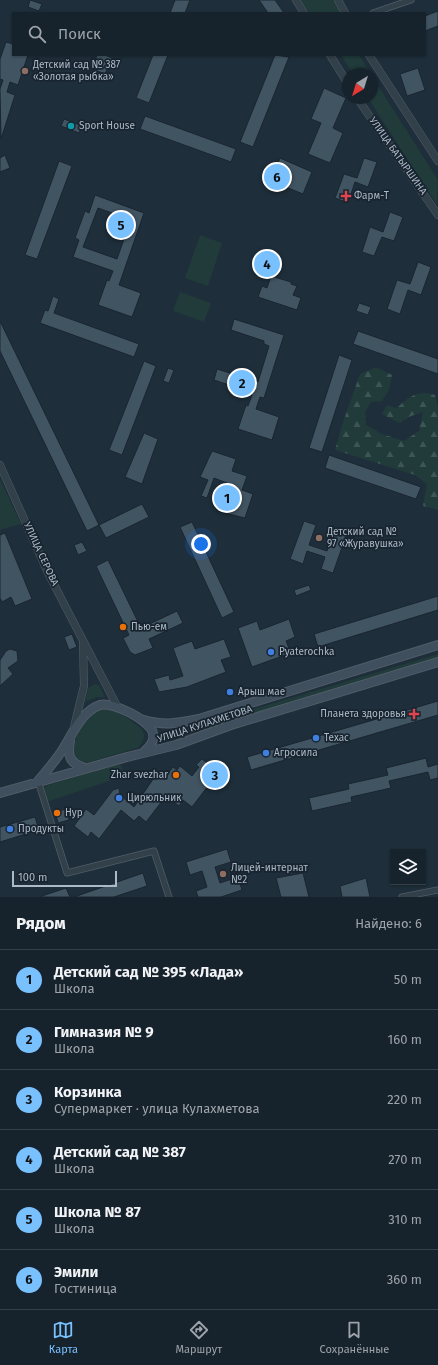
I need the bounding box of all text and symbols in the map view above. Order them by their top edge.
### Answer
search box [12,12,426,56]
icon: search [26,23,48,45]
text: Поиск [58,25,101,43]
place label: Детский сад № 387 «Золотая рыбка» [32,59,121,83]
marker: Детский сад № 387 «Золотая рыбка» [20,66,30,76]
north arrow [342,68,378,104]
street label: УЛИЦА БАТЫРШИНА [367,115,430,197]
place label: Sport House [79,120,135,132]
marker: Sport House [66,121,76,131]
pin: 6 [264,162,290,192]
place label: Фарм-Т [354,190,390,202]
marker: Фарм-Т [341,191,351,201]
pin: 5 [108,210,134,240]
pin: 4 [254,249,280,279]
pin: 2 [229,368,255,398]
pin: 1 [214,483,240,513]
street label: УЛИЦА СЕРОВА [21,520,61,588]
place label: Детский сад № 97 «Журавушка» [326,526,404,550]
marker: Детский сад № 97 «Журавушка» [314,533,324,543]
your location [191,534,211,554]
place label: Пью-ем [131,621,167,633]
marker: Пью-ем [118,622,128,632]
place label: Pyaterochka [279,646,334,658]
marker: Pyaterochka [266,647,276,657]
place label: Арыш мае [238,686,285,698]
marker: Арыш мае [225,687,235,697]
street label: УЛИЦА КУЛАХМЕТОВА [156,703,254,745]
place label: Планета здоровья [320,708,406,720]
marker: Планета здоровья [409,709,419,719]
place label: Техас [324,732,349,744]
marker: Техас [311,733,321,743]
place label: Агросила [274,747,318,759]
marker: Агросила [261,748,271,758]
pin: 3 [202,760,228,790]
place label: Zhar svezhar [111,769,168,781]
marker: Zhar svezhar [171,770,181,780]
place label: Цирюльник [127,792,182,804]
marker: Цирюльник [114,793,124,803]
place label: Нур [65,807,83,819]
marker: Нур [52,808,62,818]
place label: Продукты [18,823,64,835]
marker: Продукты [5,824,15,834]
map controls [390,849,426,885]
button: layers [390,849,426,885]
place label: Лицей-интернат №2 [231,862,309,886]
scale bar [12,869,117,888]
marker: Лицей-интернат №2 [218,869,228,879]
text: 100 m [18,871,47,884]
text: Рядом [16,913,66,934]
text: Найдено: 6 [355,916,422,931]
text: Детский сад № 395 «Лада» [54,963,243,981]
text: 1 [26,972,32,987]
text: 50 m [394,972,422,987]
text: Школа [54,981,95,996]
text: Гимназия № 9 [54,1023,154,1041]
text: 2 [26,1032,32,1047]
text: 160 m [388,1032,422,1047]
text: Школа [54,1041,95,1056]
text: Корзинка [54,1083,122,1101]
text: 3 [26,1092,32,1107]
text: 220 m [387,1092,422,1107]
text: Супермаркет · улица Кулахметова [54,1101,260,1116]
text: Детский сад № 387 [54,1143,186,1161]
text: 4 [25,1152,33,1167]
text: 270 m [388,1152,422,1167]
text: Школа [54,1161,95,1176]
text: Школа № 87 [54,1203,141,1221]
text: 5 [26,1212,32,1227]
text: 310 m [388,1212,422,1227]
text: Школа [54,1221,95,1236]
text: Эмили [54,1263,98,1281]
text: 6 [25,1272,33,1287]
text: 360 m [387,1272,422,1287]
text: Гостиница [54,1281,117,1296]
tab: Карта [49,1319,78,1356]
tab: Маршрут [175,1319,222,1356]
tab: Сохранённые [320,1319,389,1356]

